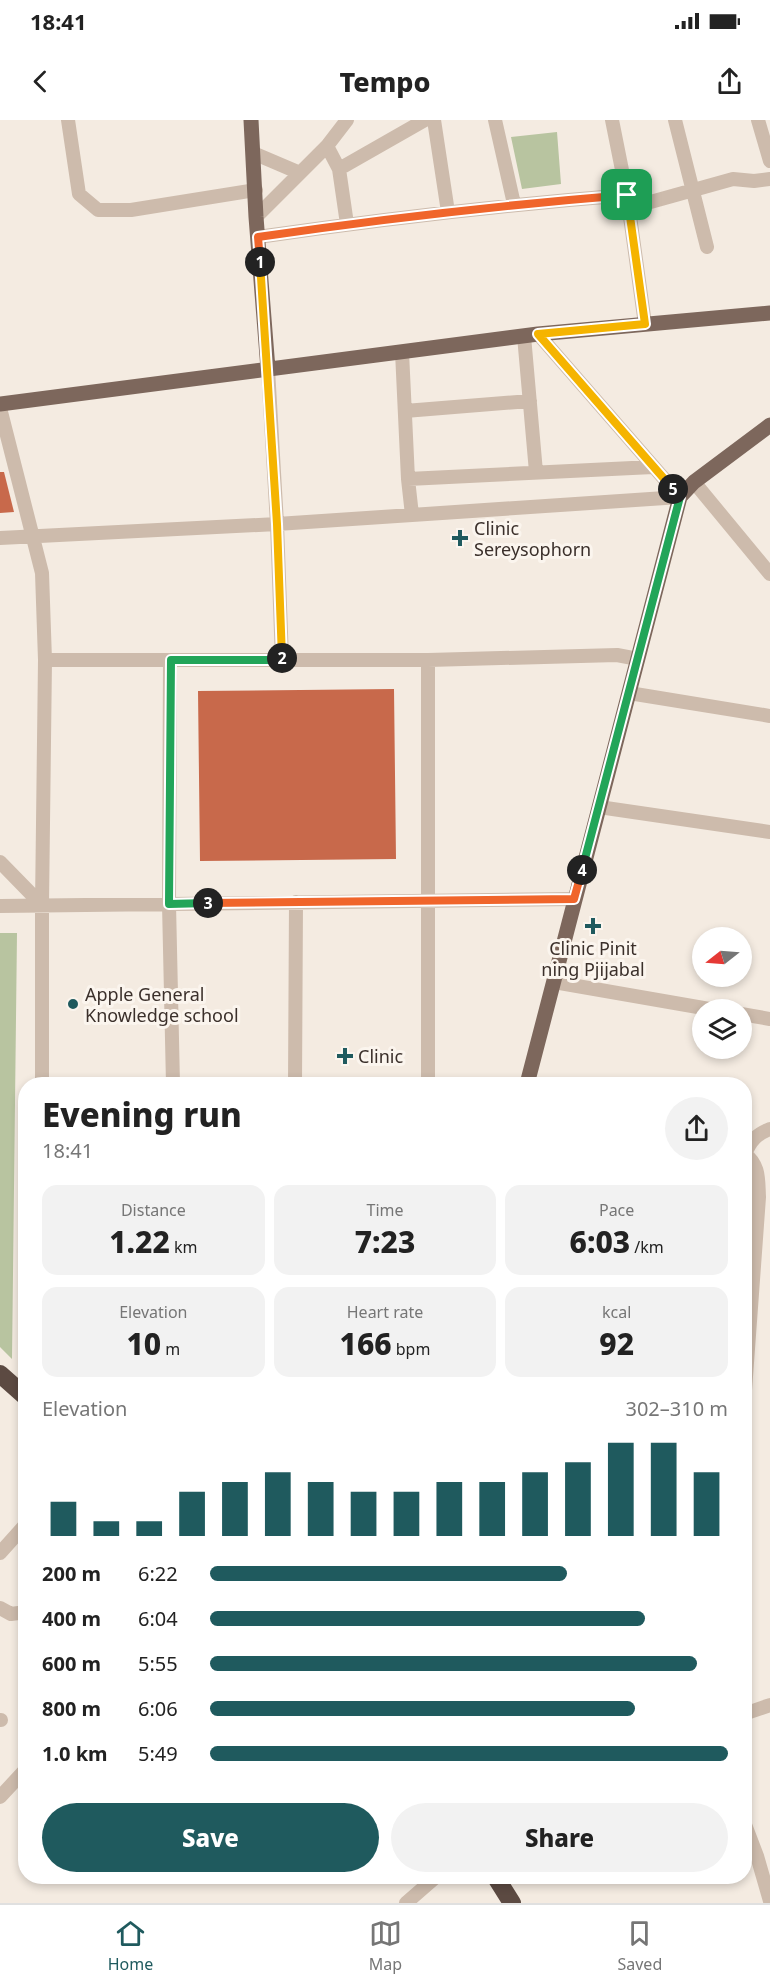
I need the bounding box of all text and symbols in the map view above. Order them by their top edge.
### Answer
text: 18:41 [30,6,87,36]
text: Tempo [339,63,431,100]
icon: back [24,65,57,98]
icon: share [713,65,746,98]
pin [601,169,652,220]
icon: arrive [610,178,643,211]
pin: 1 [245,247,275,277]
text: 1 [255,251,265,273]
pin: 5 [658,474,688,504]
text: 5 [668,478,678,500]
place label: Clinic Sereysophorn [474,516,591,561]
marker: Clinic Sereysophorn [451,529,469,547]
pin: 2 [267,643,297,673]
text: 2 [277,647,287,669]
pin: 4 [567,855,597,885]
text: 4 [577,859,587,881]
pin: 3 [193,888,223,918]
text: 3 [203,892,213,914]
marker: Clinic Pinit ning Pjijabal [584,917,602,935]
north arrow [692,927,752,987]
map controls [692,927,752,1059]
place label: Clinic Pinit ning Pjijabal [541,936,645,981]
place label: Apple General Knowledge school [85,982,239,1027]
marker: Apple General Knowledge school [66,997,80,1011]
button: layers [692,999,752,1059]
place label: Clinic [358,1044,403,1068]
marker: Clinic [336,1047,354,1065]
text: Evening run [42,1092,242,1137]
button: share [665,1097,728,1160]
text: 18:41 [42,1137,93,1164]
text: Distance [121,1199,186,1221]
text: Time [366,1199,404,1221]
text: Pace [599,1199,634,1221]
text: 1.22 [109,1221,170,1262]
text: 7:23 [355,1221,415,1262]
text: 6:03 [570,1221,630,1262]
text: km [170,1236,197,1258]
text: /km [630,1236,664,1258]
text: Elevation [119,1301,187,1323]
text: Heart rate [347,1301,423,1323]
text: kcal [602,1301,631,1323]
text: 10 [126,1323,161,1364]
text: 166 [340,1323,392,1364]
text: 92 [599,1323,634,1364]
text: m [161,1338,180,1360]
text: bpm [392,1338,430,1360]
text: Elevation [42,1395,127,1422]
text: 302–310 m [625,1395,728,1422]
text: 200 m [42,1560,101,1587]
text: 6:22 [138,1560,178,1587]
text: 400 m [42,1605,101,1632]
text: 6:04 [138,1605,178,1632]
text: 600 m [42,1650,101,1677]
text: 5:55 [138,1650,178,1677]
text: 800 m [42,1695,101,1722]
text: 6:06 [138,1695,178,1722]
text: 1.0 km [42,1740,108,1767]
text: 5:49 [138,1740,178,1767]
button: Save [42,1803,379,1872]
button: Share [391,1803,728,1872]
tab: Home [108,1917,153,1975]
tab: Map [369,1917,402,1975]
tab: Saved [617,1917,662,1975]

